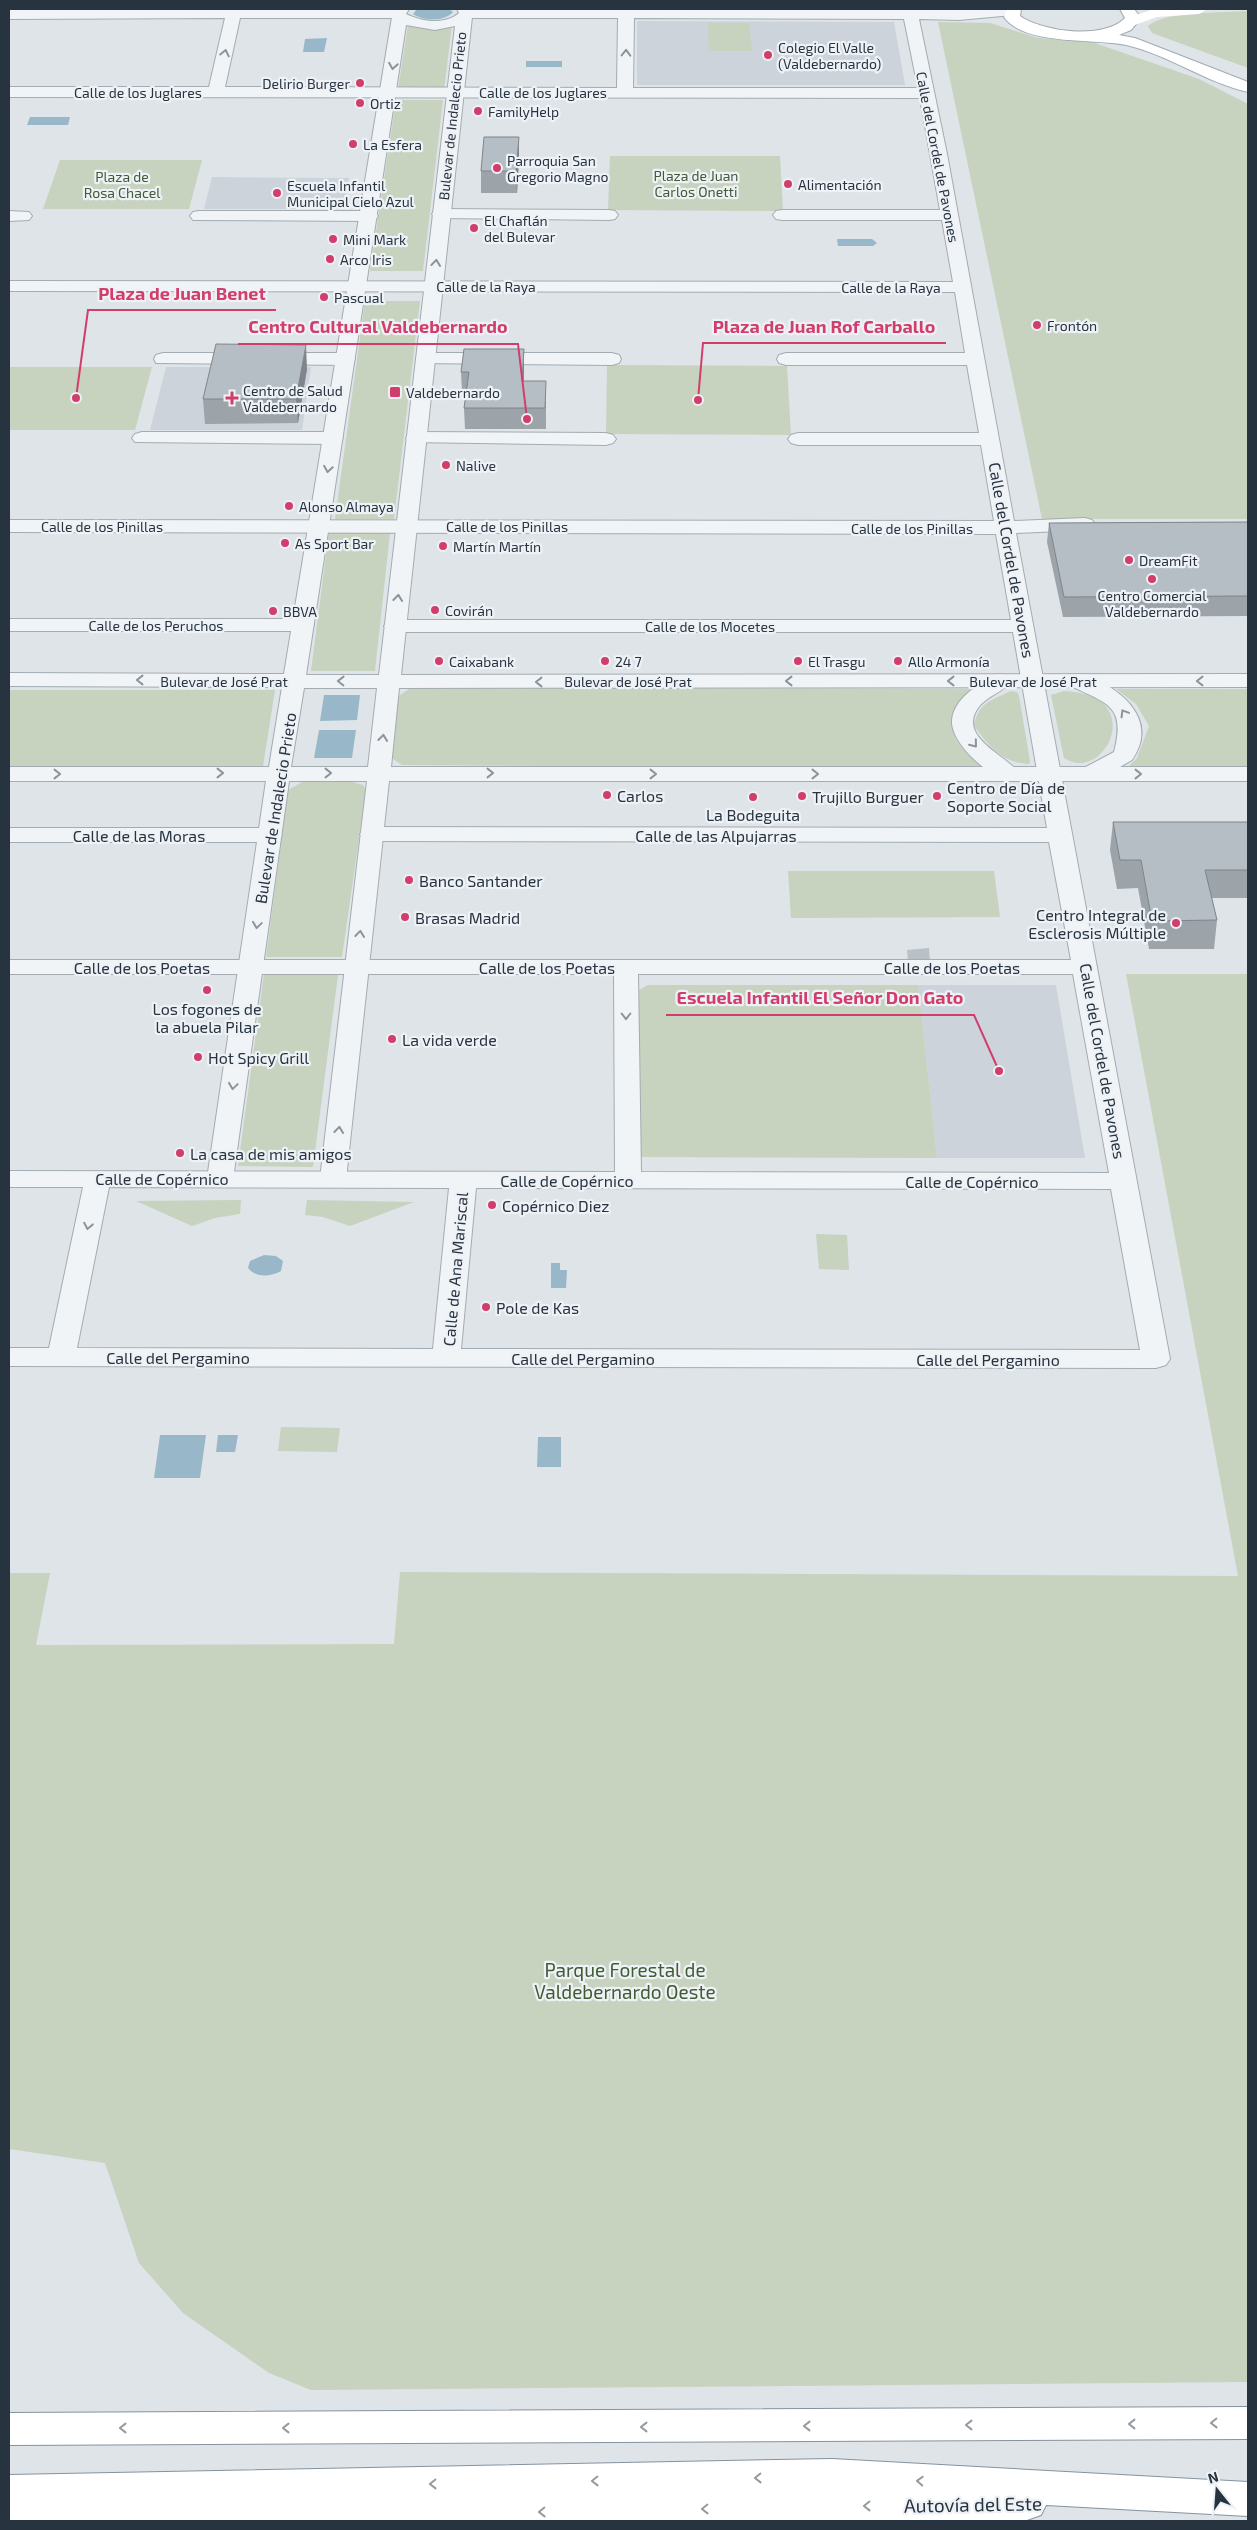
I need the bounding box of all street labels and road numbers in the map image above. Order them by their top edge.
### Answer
street label: Bulevar de Indalecio Prieto [435,31,469,201]
street label: Calle del Cordel de Pavones [913,70,963,244]
street label: Calle de los Juglares [74,84,202,101]
street label: Calle de los Juglares [479,84,607,101]
street label: Calle de la Raya [436,278,536,295]
street label: Calle de la Raya [841,279,941,296]
street label: Calle del Cordel de Pavones [985,461,1039,659]
street label: Calle de los Pinillas [41,518,163,535]
street label: Calle de los Pinillas [446,518,568,535]
street label: Calle de los Pinillas [851,520,973,537]
street label: Calle de los Peruchos [89,617,223,634]
street label: Calle de los Mocetes [645,618,775,635]
street label: Bulevar de José Prat [160,673,288,690]
street label: Bulevar de José Prat [564,673,692,690]
street label: Bulevar de José Prat [969,673,1097,690]
street label: Bulevar de Indalecio Prieto [250,711,300,905]
street label: Calle de las Moras [73,826,205,845]
street label: Calle de las Alpujarras [635,826,797,846]
street label: Calle de los Poetas [74,958,210,977]
street label: Calle de los Poetas [479,958,615,977]
street label: Calle de los Poetas [884,958,1020,977]
street label: Calle del Cordel de Pavones [1076,962,1130,1160]
street label: Calle de Copérnico [95,1169,229,1188]
street label: Calle de Copérnico [500,1171,634,1190]
street label: Calle de Copérnico [905,1172,1039,1191]
street label: Calle de Ana Mariscal [439,1191,471,1347]
street label: Calle del Pergamino [106,1348,250,1367]
street label: Calle del Pergamino [511,1349,655,1368]
street label: Calle del Pergamino [916,1350,1060,1369]
street label: Autovía del Este [904,2491,1042,2517]

